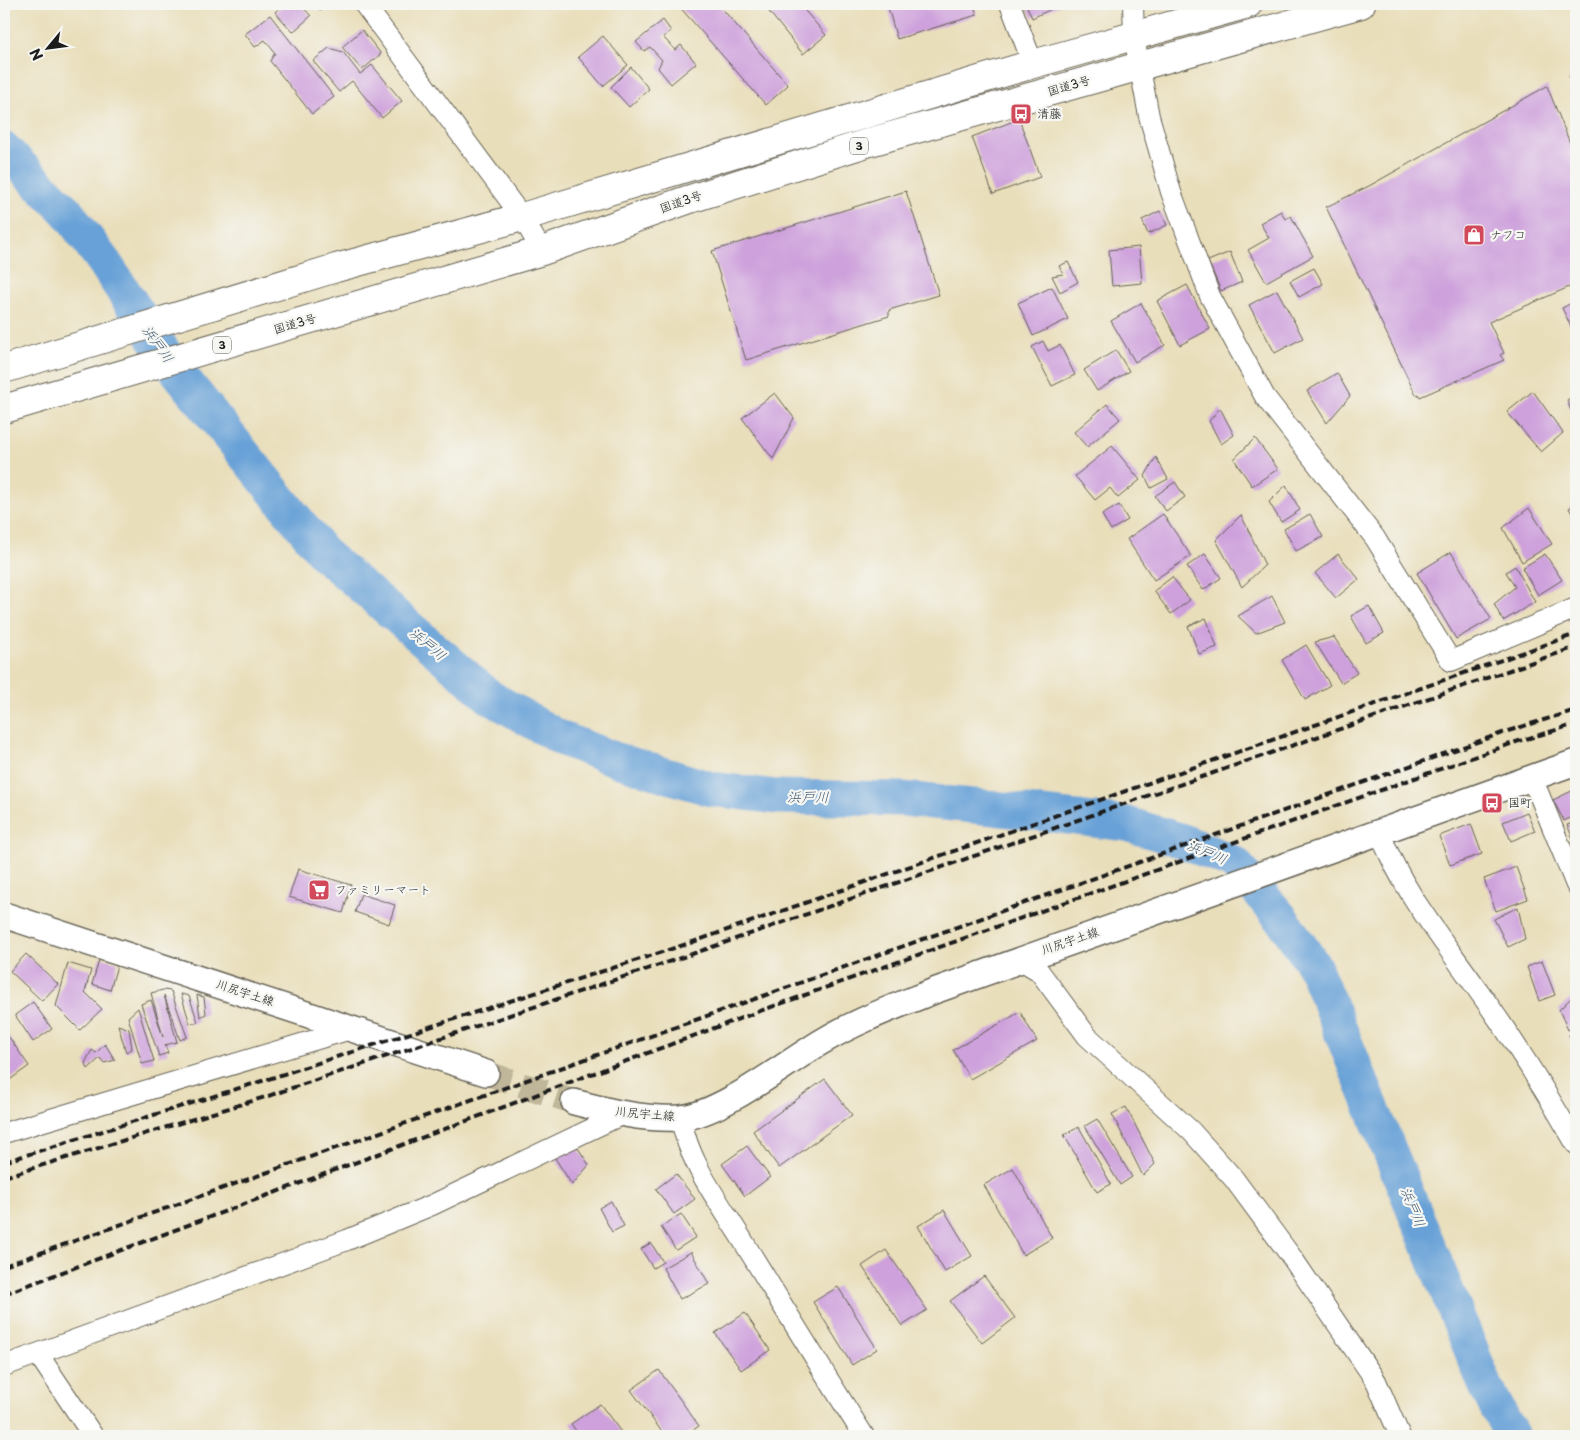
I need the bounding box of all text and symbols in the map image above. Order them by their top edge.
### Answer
north arrow [22,22,72,72]
text: N [24,45,48,64]
street label: 国道3号 [1045,70,1092,100]
bus stop icon: 清藤 [1009,102,1033,126]
place label: 清藤 [1037,104,1062,122]
road number: 3 [850,138,868,154]
street label: 国道3号 [657,185,704,217]
shop icon: ナフコ [1462,223,1486,247]
place label: ナフコ [1490,225,1526,243]
street label: 国道3号 [271,308,318,338]
water label: 浜戸川 [138,320,179,367]
road number: 3 [213,336,231,354]
water label: 浜戸川 [406,622,451,665]
water label: 浜戸川 [787,786,829,807]
bus stop icon: 国町 [1480,791,1504,815]
place label: 国町 [1508,793,1532,811]
water label: 浜戸川 [1184,834,1231,869]
supermarket icon: ファミリーマート [307,878,331,902]
place label: ファミリーマート [335,880,431,898]
street label: 川尻宇土線 [1038,922,1101,958]
street label: 川尻宇土線 [214,974,277,1010]
street label: 川尻宇土線 [614,1101,676,1125]
water label: 浜戸川 [1396,1183,1431,1230]

